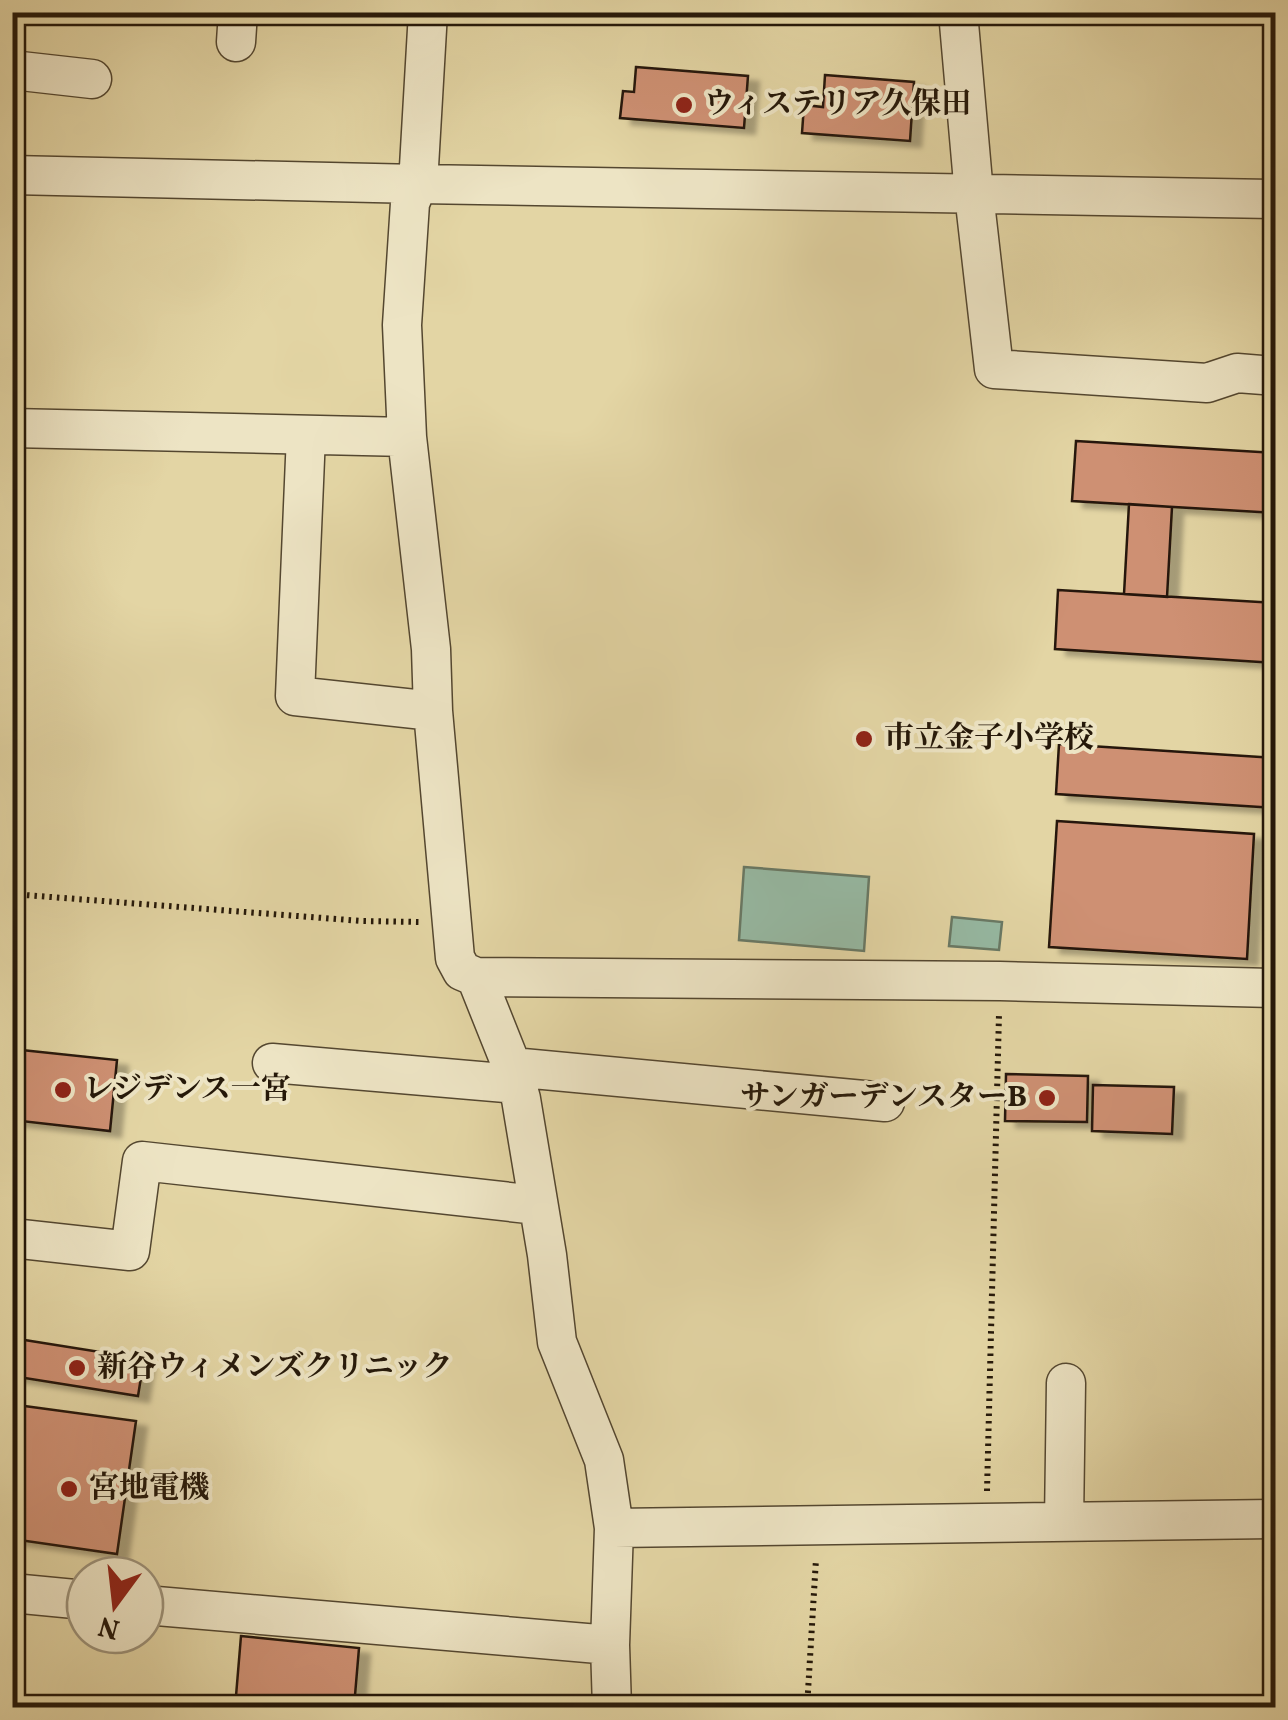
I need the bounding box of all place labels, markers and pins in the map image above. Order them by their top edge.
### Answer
place label: ウィステリア久保田 [704,84,972,126]
marker: ウィステリア久保田 [673,94,695,116]
place label: 市立金子小学校 [884,718,1094,760]
marker: 市立金子小学校 [853,728,875,750]
place label: レジデンス一宮 [83,1069,291,1111]
place label: サンガーデンスターB [740,1077,1027,1119]
marker: レジデンス一宮 [52,1079,74,1101]
marker: サンガーデンスターB [1036,1087,1058,1109]
place label: 新谷ウィメンズクリニック [97,1347,453,1389]
marker: 新谷ウィメンズクリニック [66,1357,88,1379]
place label: 宮地電機 [89,1468,209,1510]
marker: 宮地電機 [58,1478,80,1500]

